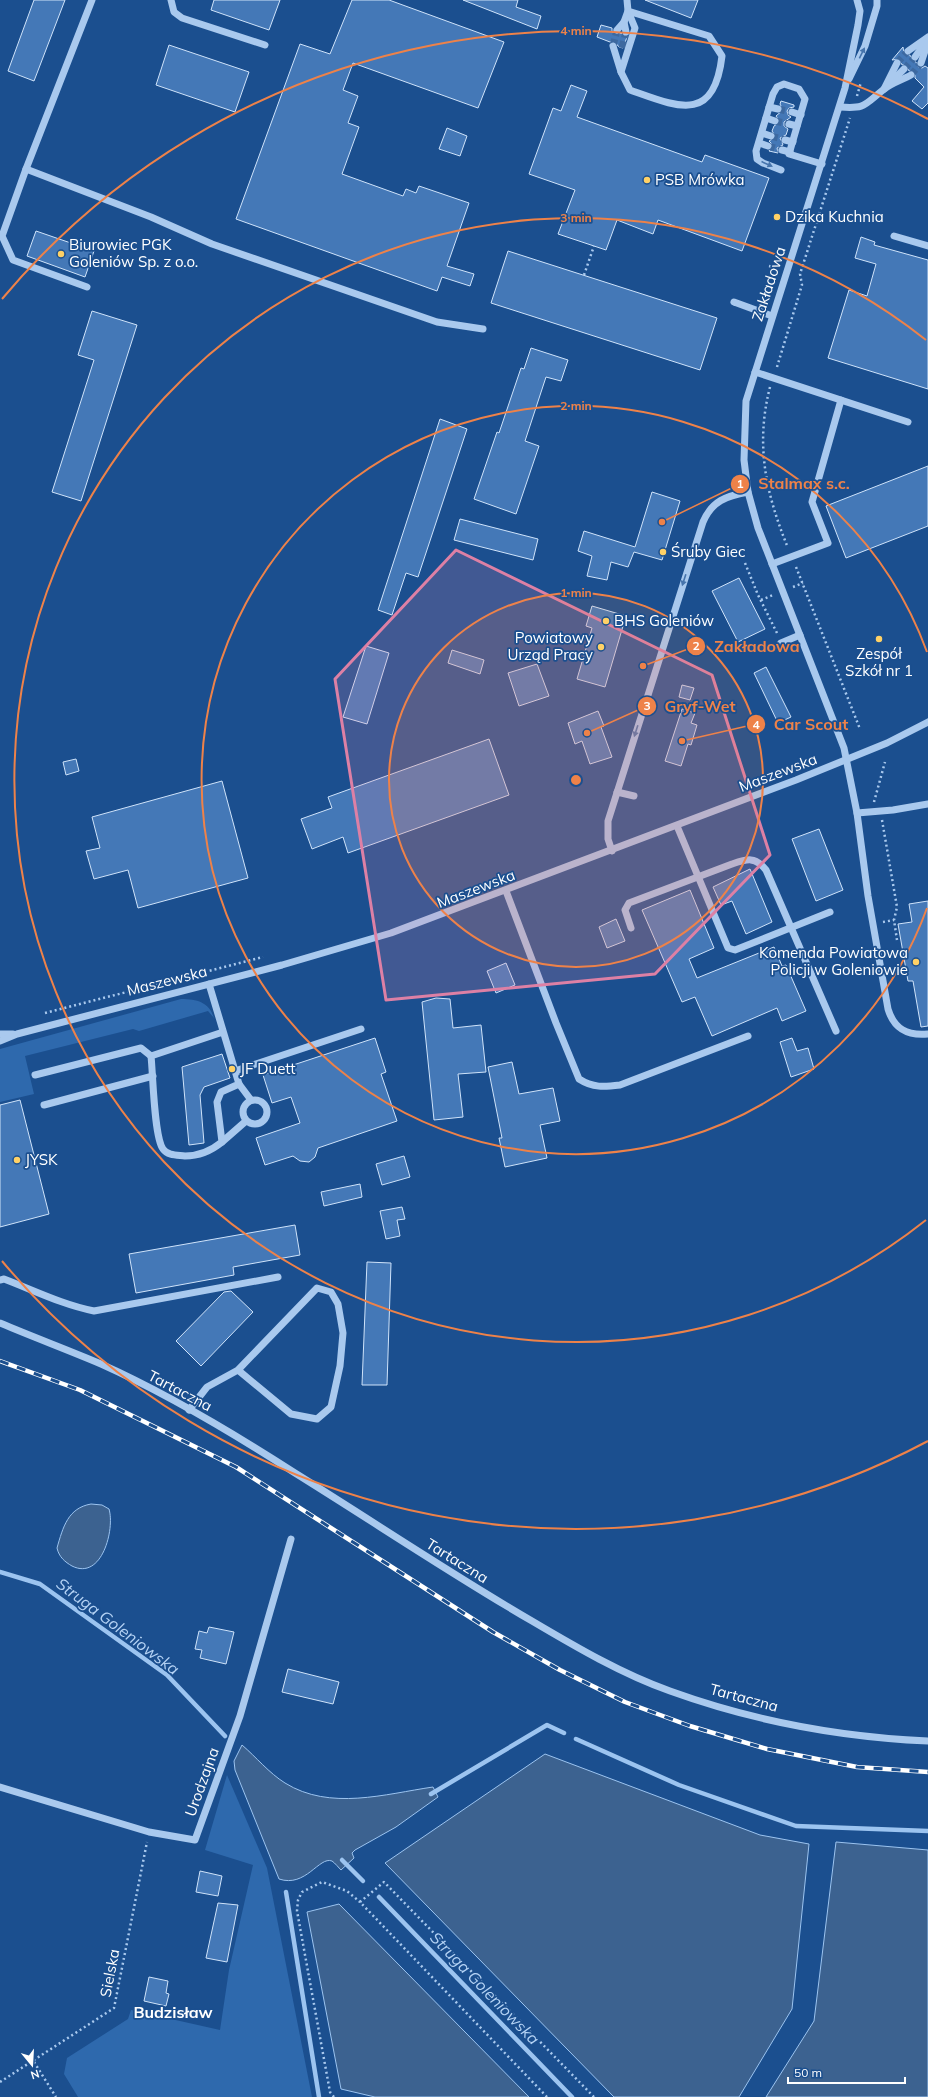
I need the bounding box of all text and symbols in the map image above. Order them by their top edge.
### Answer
text: 4 min [560,23,592,38]
one-way arrow [859,47,865,59]
one-way arrow [761,161,773,167]
place label: PSB Mrówka [655,170,745,189]
marker: PSB Mrówka [642,175,652,185]
place label: Dzika Kuchnia [785,207,884,226]
text: 3 min [560,210,592,225]
marker: Dzika Kuchnia [772,212,782,222]
place label: Biurowiec PGK Goleniów Sp. z o.o. [69,235,198,271]
street label: Zakładowa [748,244,790,324]
marker: Biurowiec PGK Goleniów Sp. z o.o. [56,249,66,259]
text: 2 min [560,398,592,413]
callout: Stalmax s.c. [730,470,858,498]
text: Stalmax s.c. [758,473,850,493]
text: 1 [736,476,744,491]
place label: Śruby Giec [671,542,745,561]
marker: Śruby Giec [658,547,668,557]
one-way arrow [681,575,687,587]
text: 1 min [560,585,592,600]
place label: BHS Goleniów [614,611,714,630]
marker: BHS Goleniów [601,616,611,626]
place label: Powiatowy Urząd Pracy [508,628,593,664]
callout: Zakładowa [686,632,808,660]
marker: Zespół Szkół nr 1 [874,634,884,644]
text: Zakładowa [714,636,800,656]
text: 2 [692,638,700,653]
marker: Powiatowy Urząd Pracy [596,642,606,652]
place label: Zespół Szkół nr 1 [845,644,913,680]
callout: Gryf-Wet [637,692,744,720]
text: Gryf-Wet [664,696,736,716]
text: 3 [643,698,651,713]
callout: Car Scout [746,710,856,738]
text: Car Scout [774,714,848,734]
text: 4 [752,717,760,732]
one-way arrow [633,725,639,737]
street label: Maszewska [736,749,819,796]
centre of rings [569,773,583,787]
street label: Maszewska [434,865,517,912]
place label: Komenda Powiatowa Policji w Goleniowie [759,943,908,979]
marker: Komenda Powiatowa Policji w Goleniowie [911,957,921,967]
street label: Maszewska [125,961,209,1000]
place label: JF Duett [240,1059,296,1078]
marker: JF Duett [227,1064,237,1074]
place label: JYSK [25,1150,58,1169]
marker: JYSK [12,1155,22,1165]
street label: Tartaczna [145,1366,216,1415]
street label: Tartaczna [423,1534,492,1587]
water label: Struga Goleniowska [52,1573,184,1679]
street label: Tartaczna [708,1679,780,1716]
street label: Urodzajna [180,1745,223,1819]
water label: Struga Goleniowska [426,1927,544,2049]
street label: Sielska [96,1947,123,1999]
district label: Budzisław [133,2002,213,2022]
north arrow [12,2045,52,2085]
scale bar [788,2059,905,2085]
text: 50 m [794,2065,822,2080]
text: N [29,2067,41,2082]

